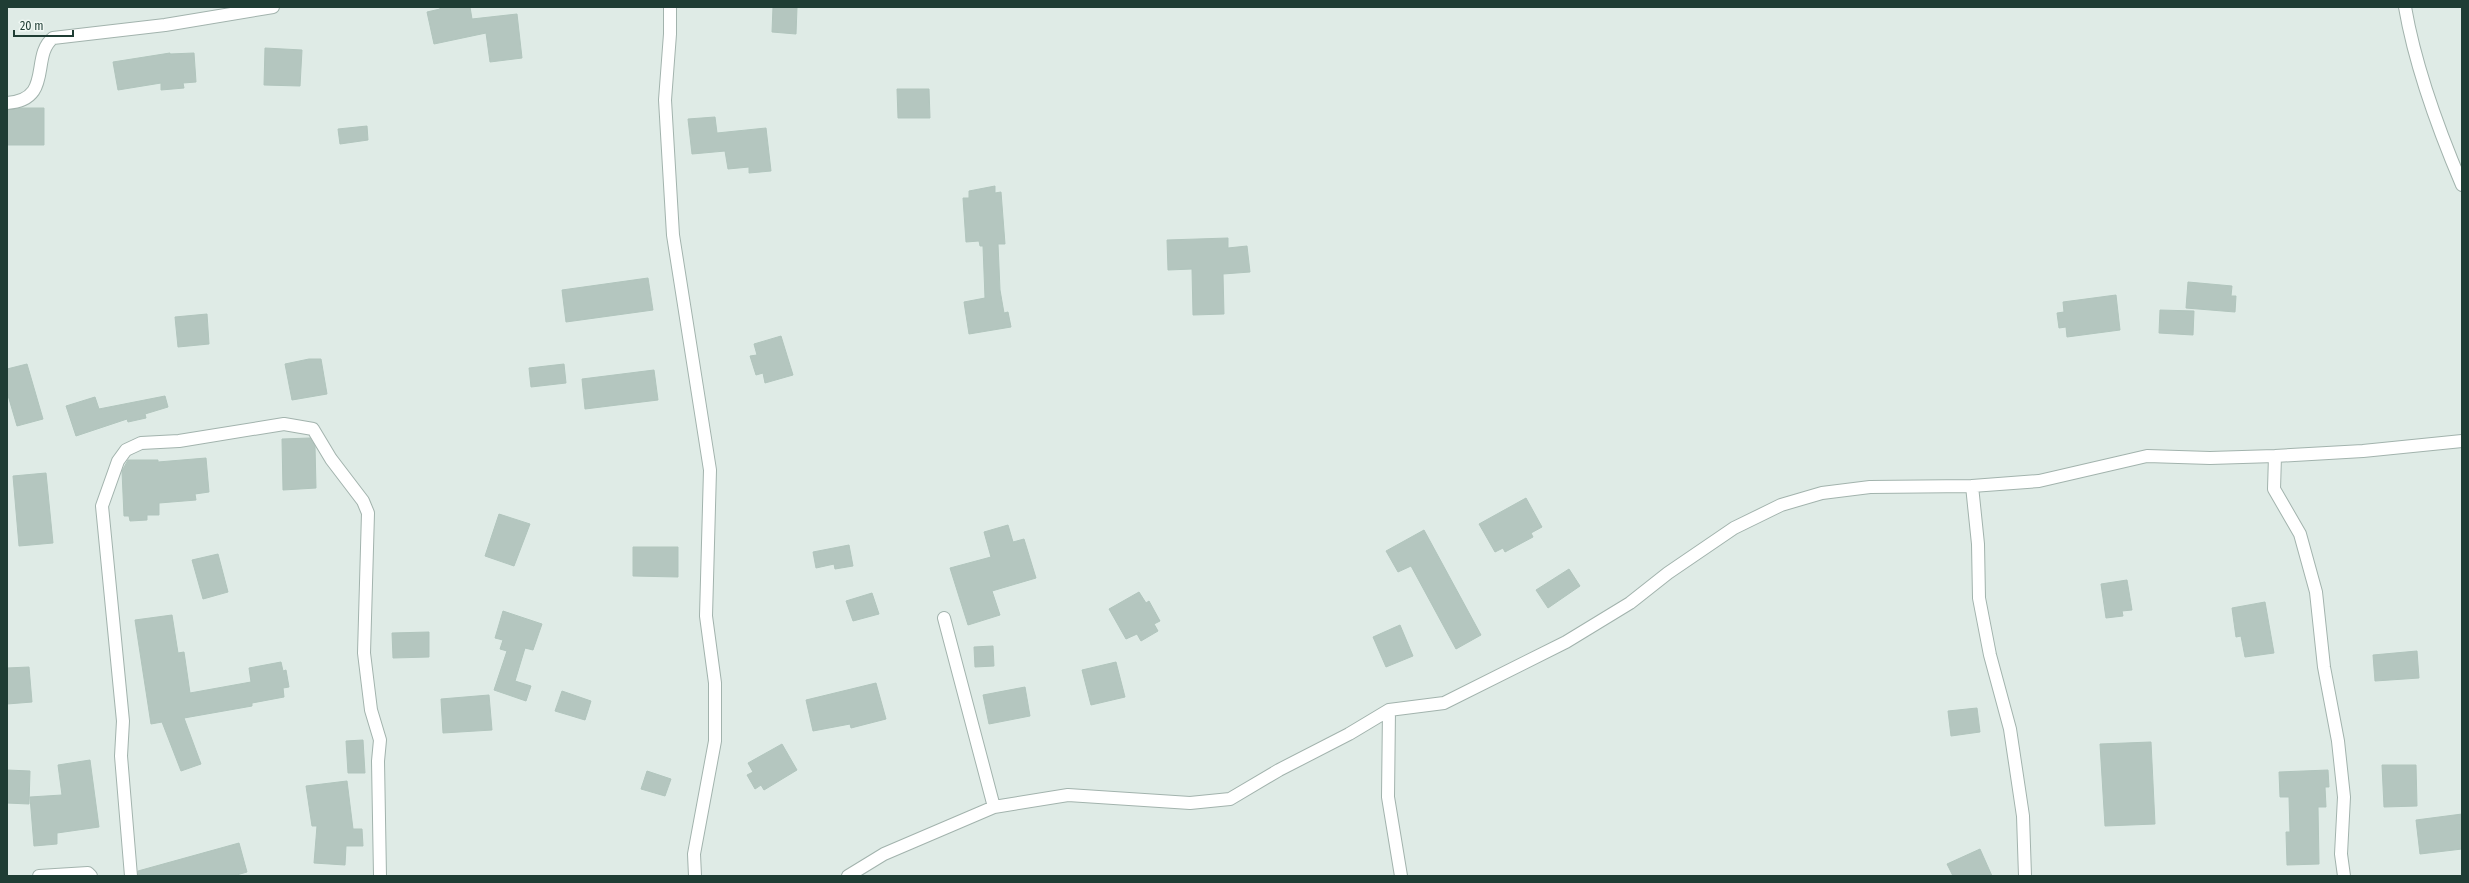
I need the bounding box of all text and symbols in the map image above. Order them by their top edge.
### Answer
scale bar [14,12,73,38]
text: 20 m [20,19,44,33]

